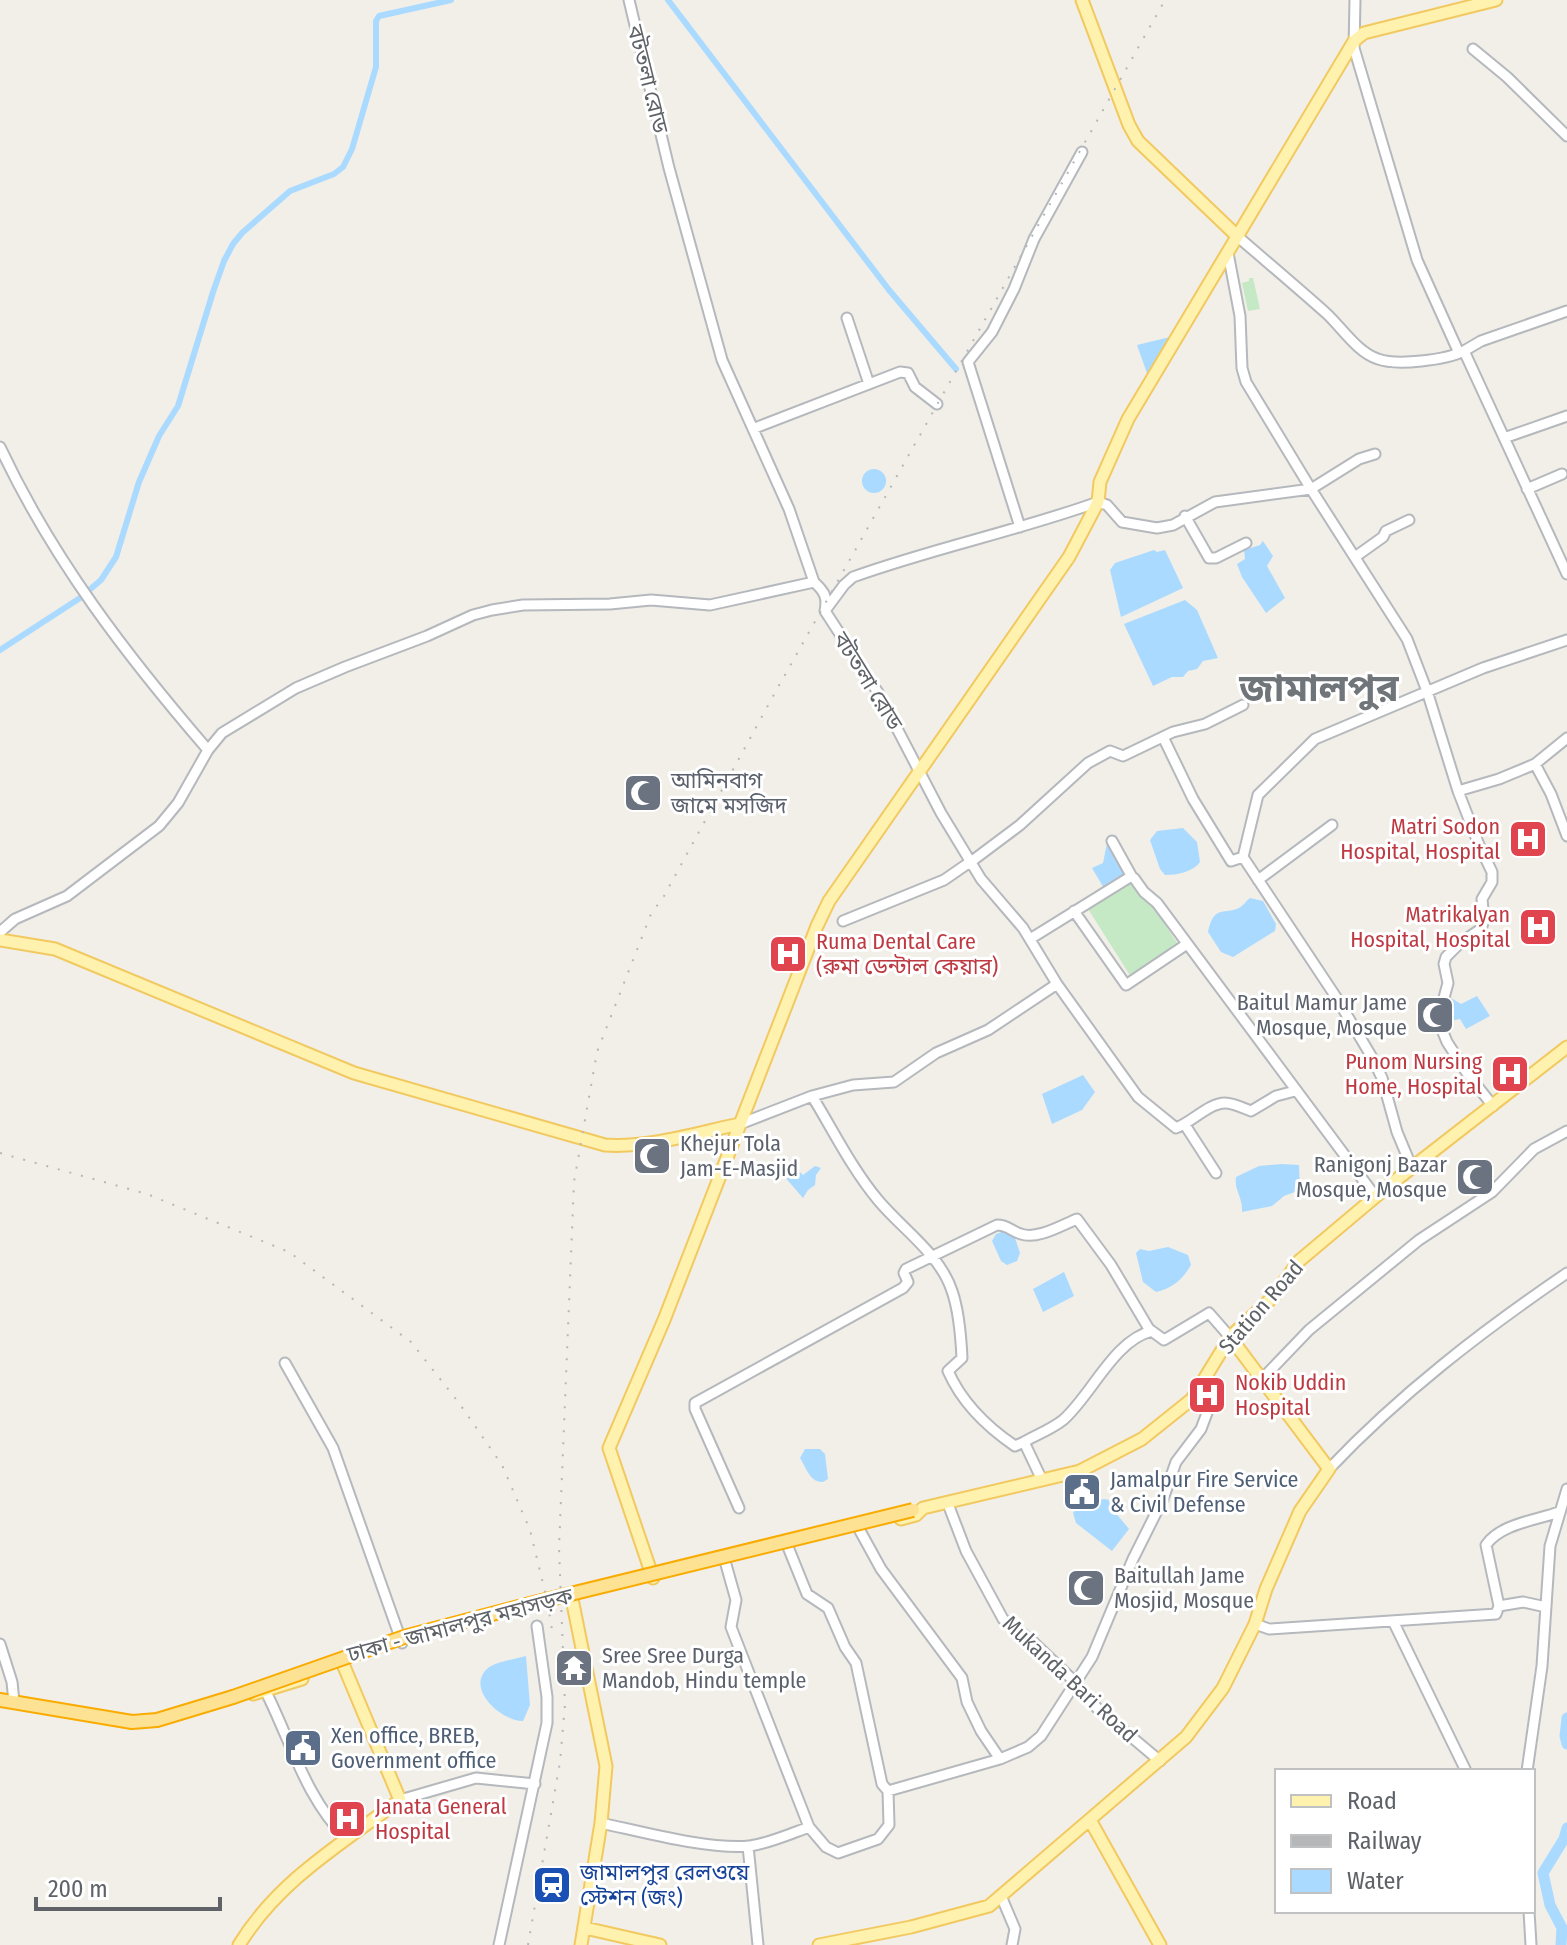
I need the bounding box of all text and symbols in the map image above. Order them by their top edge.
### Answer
street label: বটতলা রোড [621,21,675,136]
street label: বটতলা রোড [827,626,909,735]
district label: জামালপুর [1238,665,1400,711]
place label: আমিনবাগ জামে মসজিদ [670,767,787,819]
mosque icon: আমিনবাগ জামে মসজিদ [622,772,664,814]
place label: Matri Sodon Hospital, Hospital [1340,813,1500,865]
hospital icon: Matri Sodon Hospital, Hospital [1507,818,1549,860]
place label: Matrikalyan Hospital, Hospital [1350,901,1510,953]
hospital icon: Matrikalyan Hospital, Hospital [1517,906,1559,948]
place label: Ruma Dental Care (রুমা ডেন্টাল কেয়ার) [816,928,998,980]
hospital icon: Ruma Dental Care (রুমা ডেন্টাল কেয়ার) [767,933,809,975]
place label: Baitul Mamur Jame Mosque, Mosque [1237,989,1407,1041]
mosque icon: Baitul Mamur Jame Mosque, Mosque [1414,994,1456,1036]
place label: Punom Nursing Home, Hospital [1345,1048,1483,1100]
hospital icon: Punom Nursing Home, Hospital [1489,1053,1531,1095]
place label: Khejur Tola Jam-E-Masjid [680,1130,798,1182]
mosque icon: Khejur Tola Jam-E-Masjid [631,1135,673,1177]
place label: Ranigonj Bazar Mosque, Mosque [1296,1151,1447,1203]
mosque icon: Ranigonj Bazar Mosque, Mosque [1454,1156,1496,1198]
street label: Station Road [1213,1255,1309,1359]
place label: Nokib Uddin Hospital [1235,1369,1346,1421]
hospital icon: Nokib Uddin Hospital [1186,1374,1228,1416]
place label: Jamalpur Fire Service & Civil Defense [1110,1466,1298,1518]
public building icon: Jamalpur Fire Service & Civil Defense [1061,1471,1103,1513]
place label: Baitullah Jame Mosjid, Mosque [1114,1562,1254,1614]
mosque icon: Baitullah Jame Mosjid, Mosque [1065,1567,1107,1609]
street label: ঢাকা - জামালপুর মহাসড়ক [343,1582,576,1668]
street label: Mukanda Bari Road [997,1610,1143,1748]
place label: Sree Sree Durga Mandob, Hindu temple [602,1642,807,1694]
temple icon: Sree Sree Durga Mandob, Hindu temple [553,1647,595,1689]
place label: Xen office, BREB, Government office [331,1722,496,1774]
public building icon: Xen office, BREB, Government office [282,1727,324,1769]
legend [1275,1769,1535,1913]
text: Road [1347,1787,1397,1815]
place label: Janata General Hospital [375,1793,507,1845]
hospital icon: Janata General Hospital [326,1798,368,1840]
text: Railway [1347,1827,1422,1855]
place label: জামালপুর রেলওয়ে স্টেশন (জং) [579,1859,750,1911]
scale bar [36,1861,220,1911]
station icon: জামালপুর রেলওয়ে স্টেশন (জং) [531,1864,573,1906]
text: Water [1347,1867,1404,1895]
text: 200 m [48,1875,108,1903]

